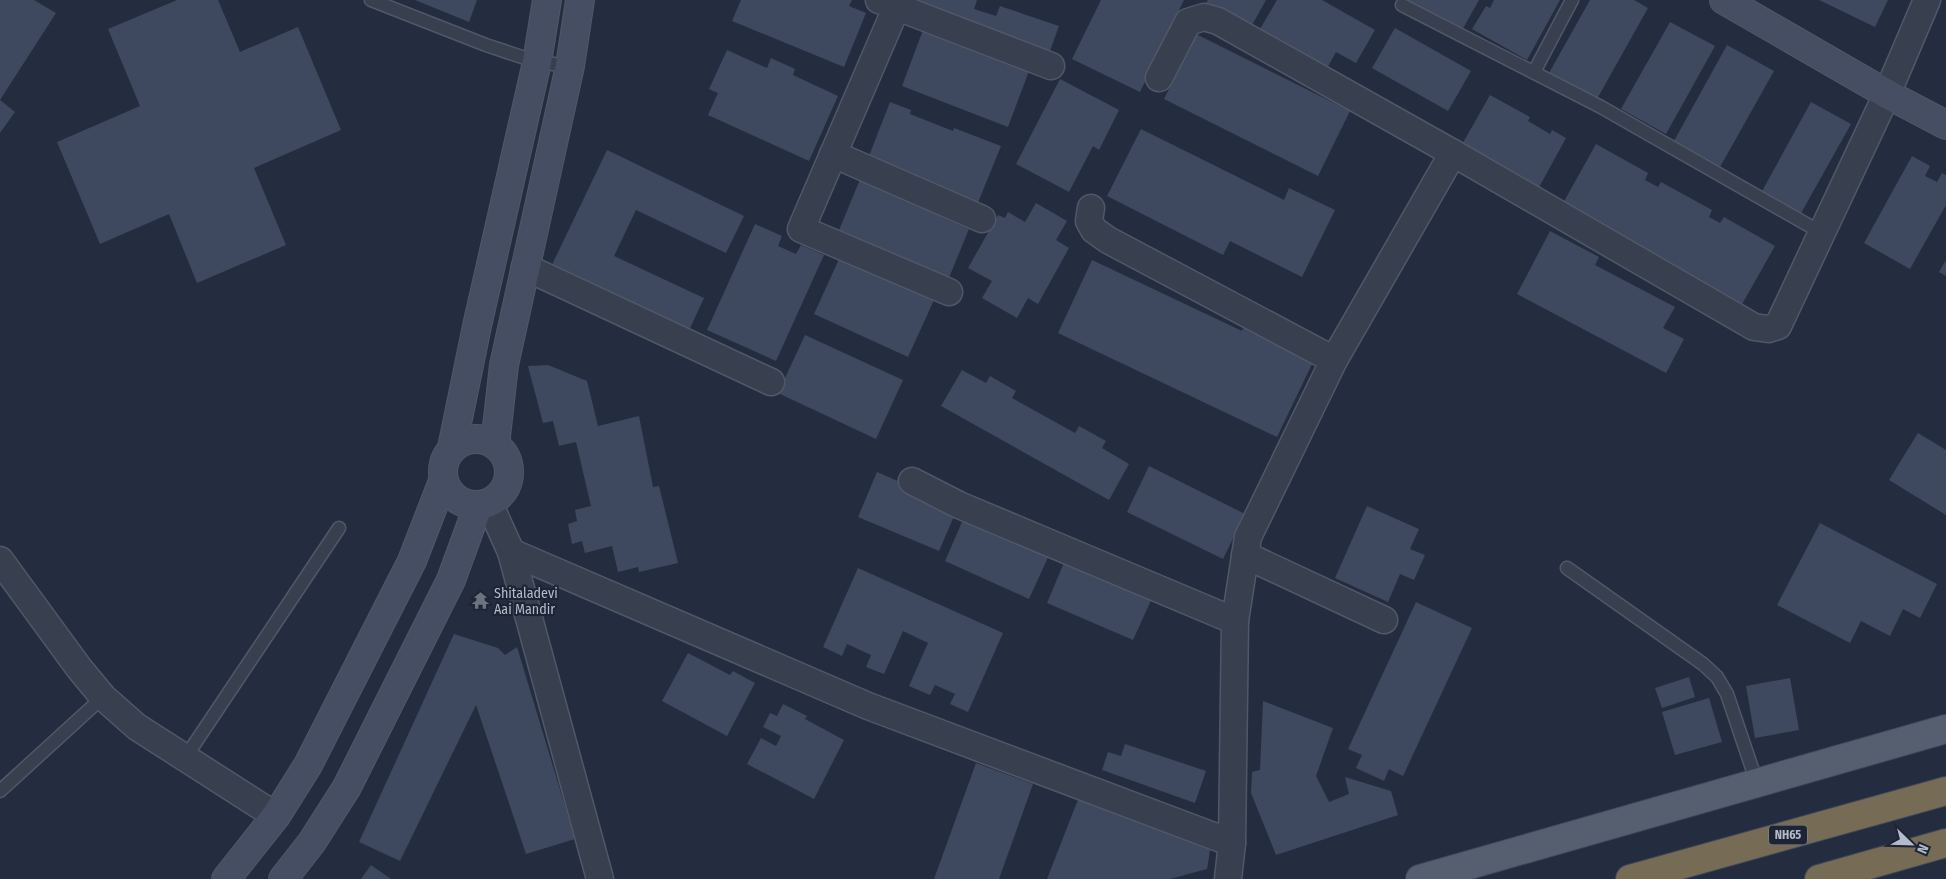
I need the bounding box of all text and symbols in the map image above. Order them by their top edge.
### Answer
place label: Shitaladevi Aai Mandir [494,585,558,618]
temple icon: Shitaladevi Aai Mandir [470,591,490,611]
north arrow [1886,819,1936,869]
road number: NH65 [1769,826,1807,844]
text: N [1913,842,1932,856]

